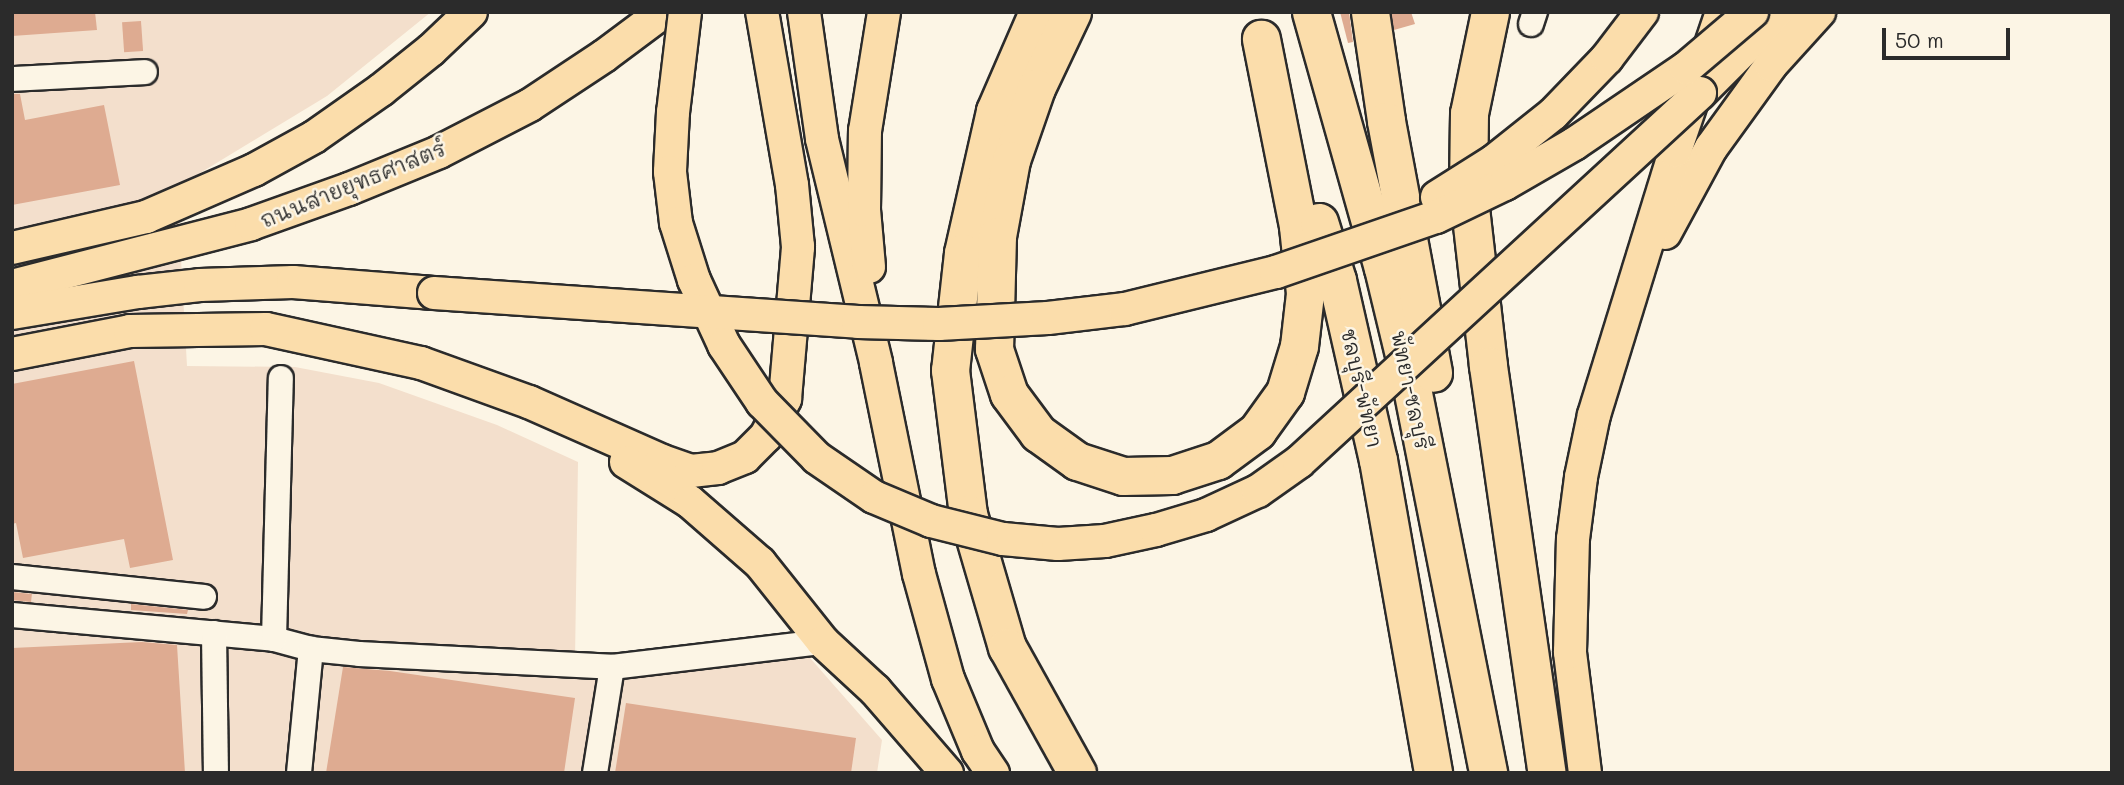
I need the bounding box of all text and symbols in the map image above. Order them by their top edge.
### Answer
scale bar [1886,14,2014,58]
text: 50 m [1895,26,1944,53]
street label: ถนนสายยุทธศาสตร์ [256,135,450,233]
street label: ชลบุรี-พัทยา [1336,326,1388,450]
street label: พัทยา-ชลบุรี [1386,328,1436,452]

